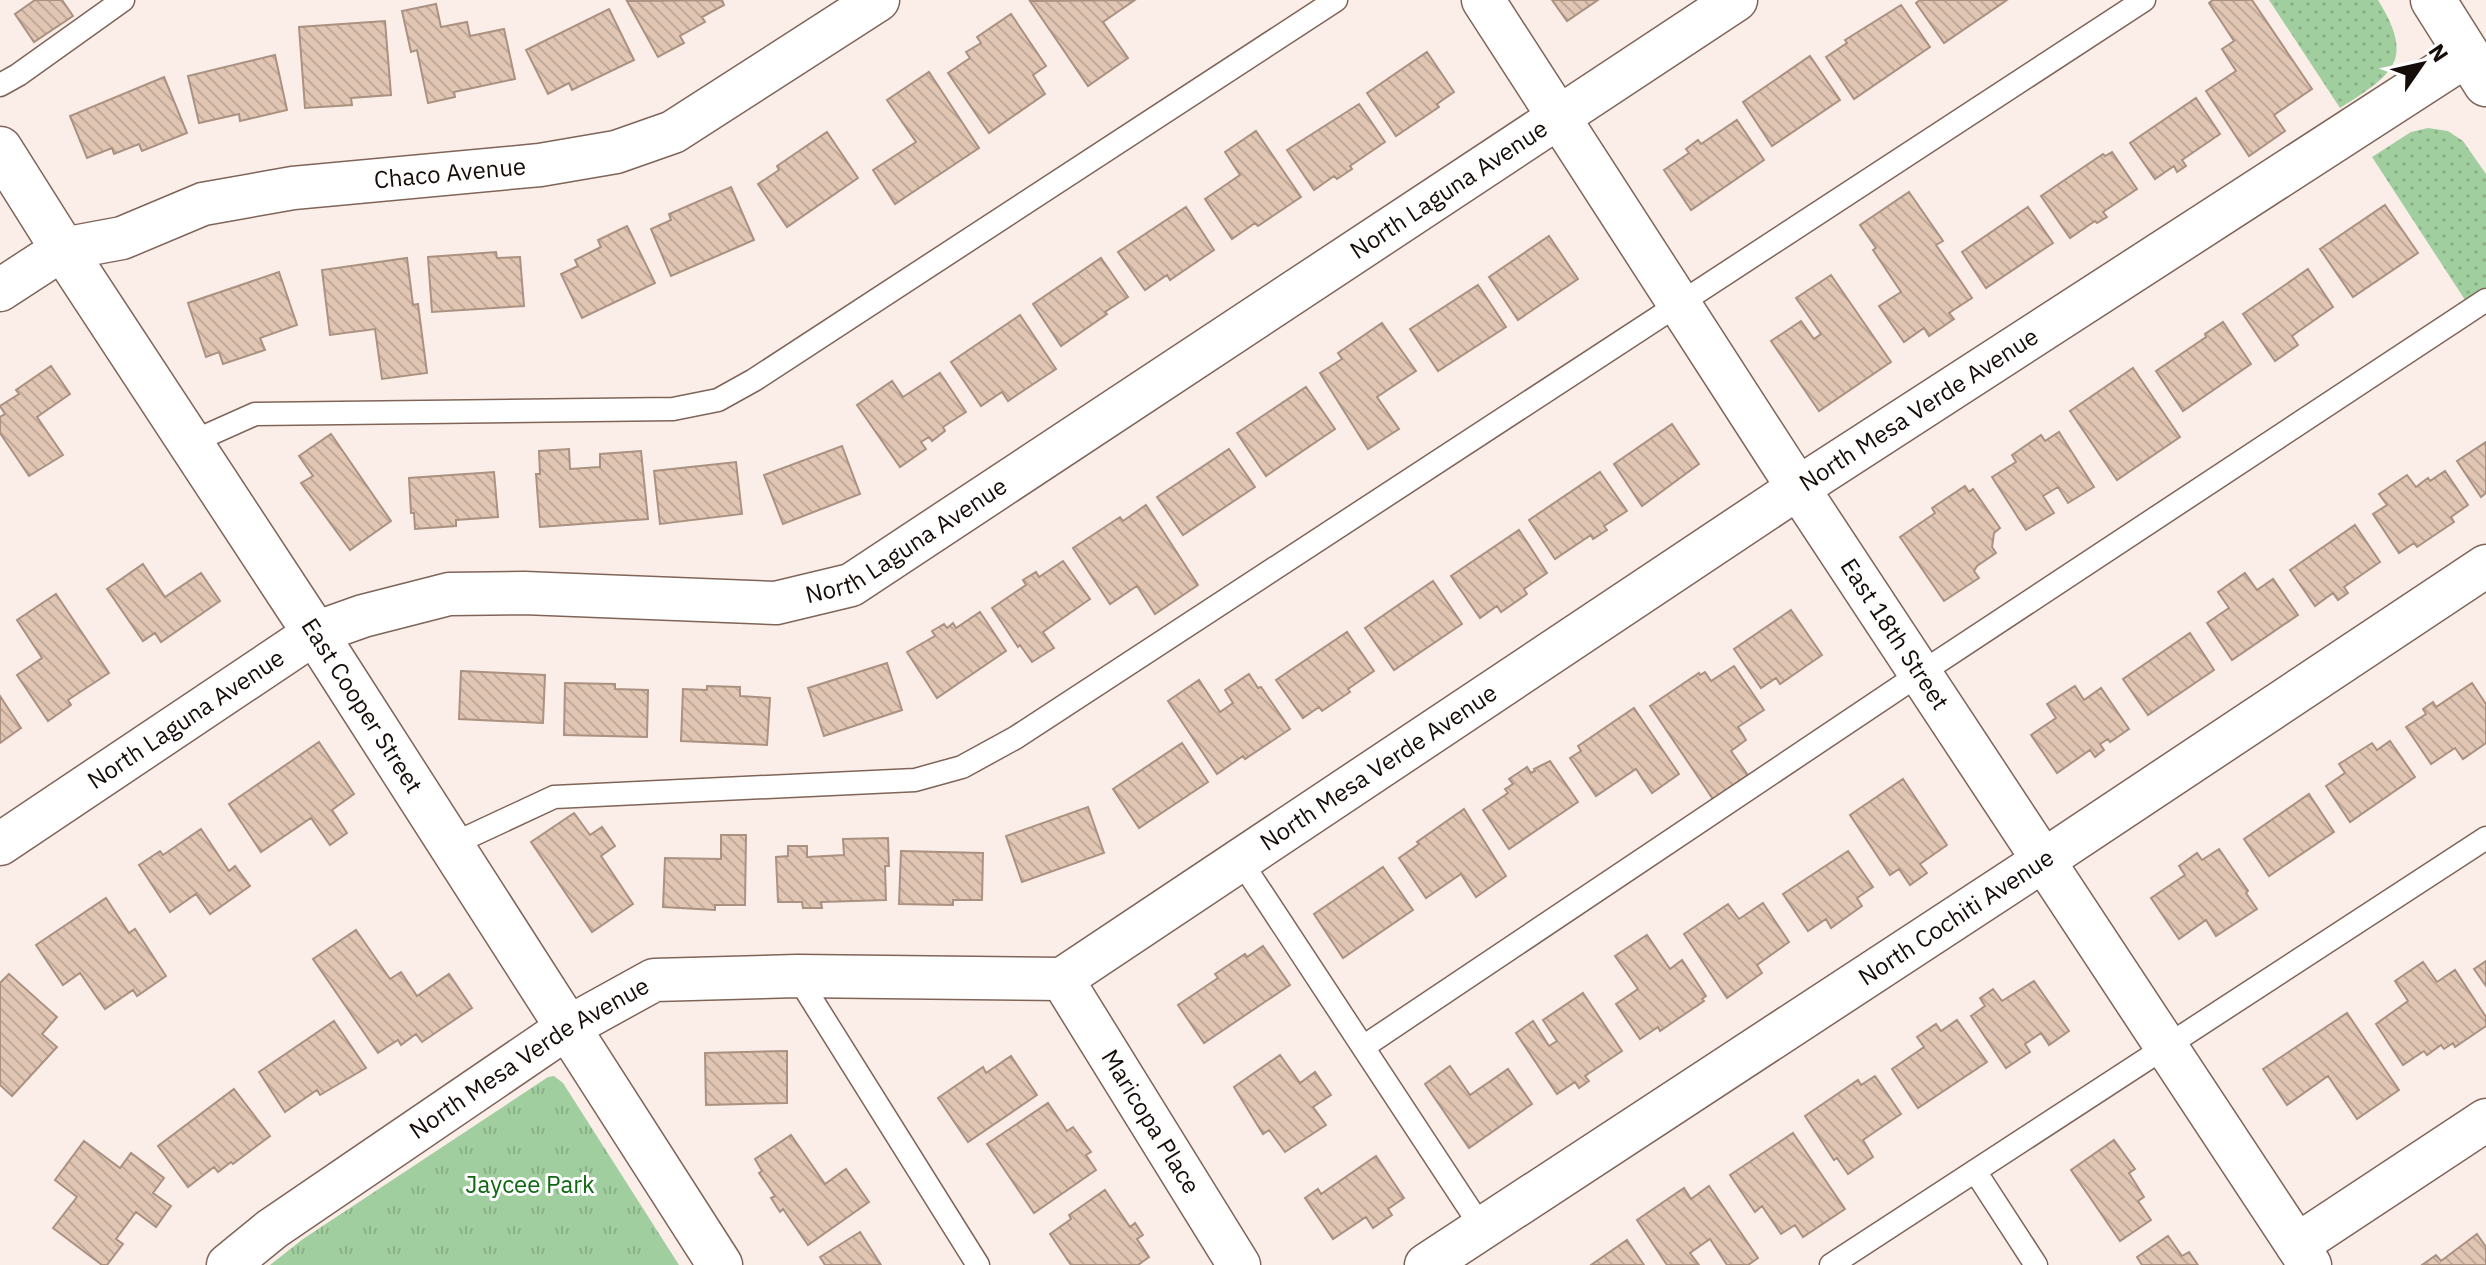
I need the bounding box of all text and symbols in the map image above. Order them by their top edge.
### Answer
north arrow [2382,24,2462,104]
text: N [2423,38,2455,67]
street label: North Laguna Avenue [1343,112,1553,266]
street label: Chaco Avenue [372,149,527,195]
street label: North Mesa Verde Avenue [1793,320,2044,498]
street label: North Laguna Avenue [802,469,1013,610]
street label: East 18th Street [1834,552,1957,716]
street label: East Cooper Street [295,612,430,799]
street label: North Laguna Avenue [81,641,290,796]
street label: North Mesa Verde Avenue [1253,676,1503,858]
street label: North Cochiti Avenue [1852,841,2060,992]
street label: North Mesa Verde Avenue [403,969,654,1146]
street label: Maricopa Place [1095,1043,1208,1199]
park label: Jaycee Park [465,1168,595,1200]

